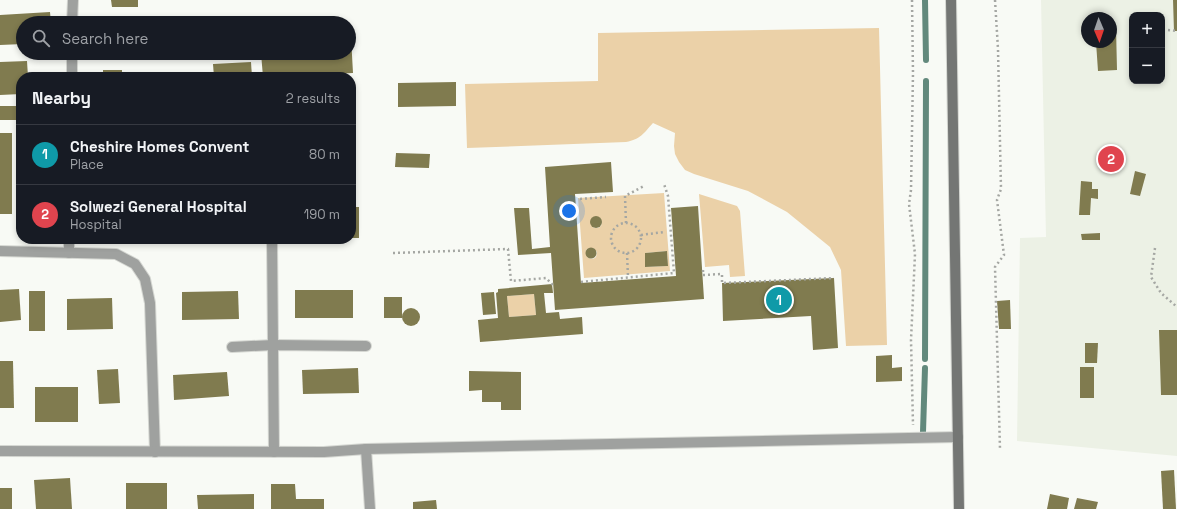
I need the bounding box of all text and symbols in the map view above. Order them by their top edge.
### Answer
north arrow [1081,12,1117,48]
map controls [1129,12,1165,84]
button: + [1129,12,1165,48]
search box [16,16,356,60]
icon: search [30,27,52,49]
text: Search here [62,29,148,48]
button: − [1129,48,1165,84]
text: Nearby [32,87,91,109]
text: 2 results [286,90,340,107]
text: Cheshire Homes Convent [70,137,249,156]
pin: 2 [1098,144,1124,174]
text: 1 [42,146,48,163]
text: 80 m [309,146,340,163]
text: Place [70,156,104,173]
text: Solwezi General Hospital [70,197,247,216]
your location [559,201,579,221]
text: 2 [41,206,49,223]
text: 190 m [304,206,340,223]
text: Hospital [70,216,122,233]
pin: 1 [766,285,792,315]

